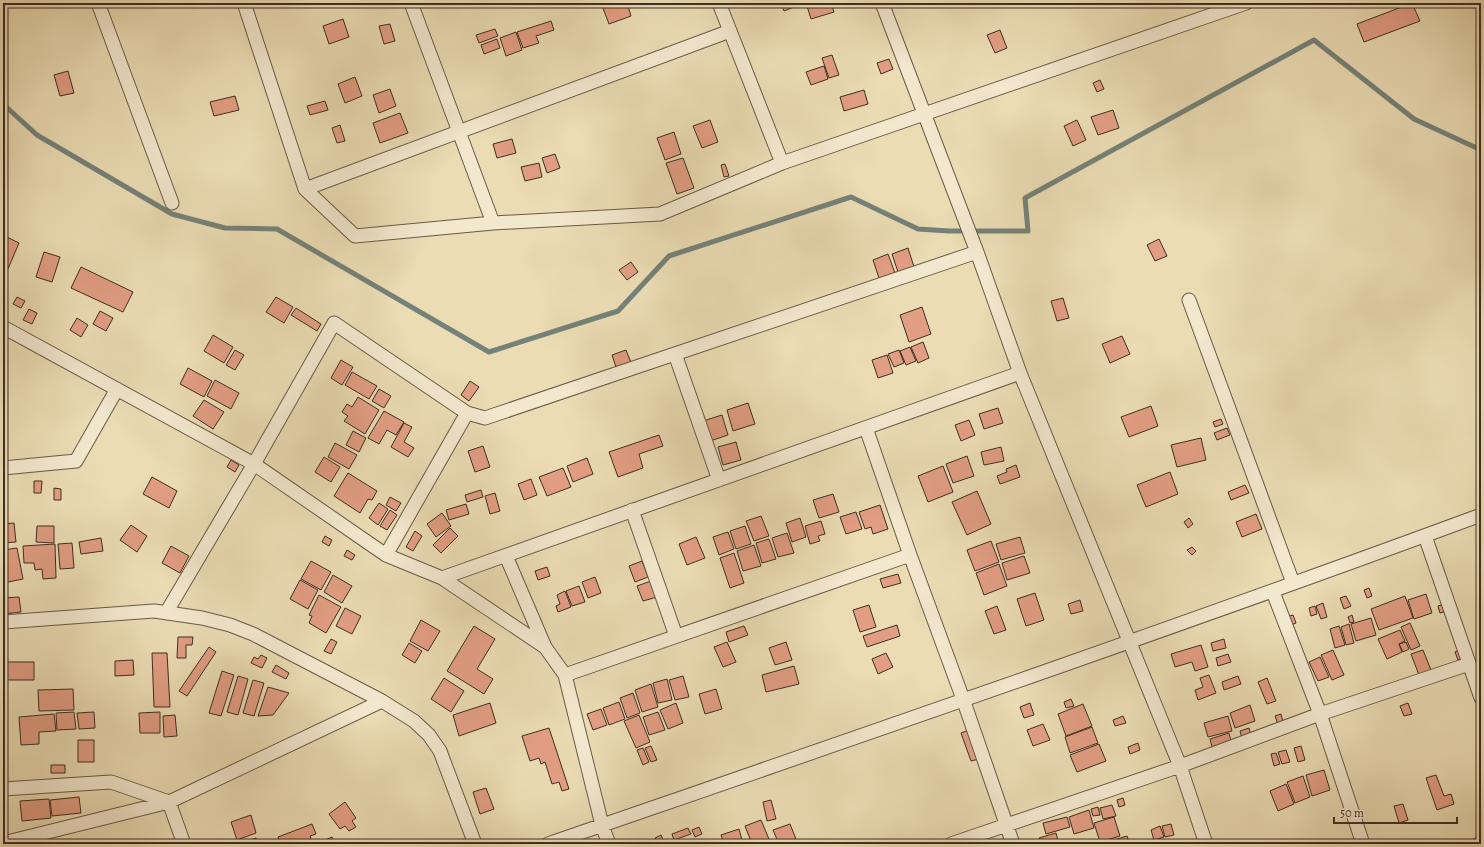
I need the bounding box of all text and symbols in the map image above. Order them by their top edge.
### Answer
scale bar [1334,799,1457,825]
text: 50 m [1340,805,1364,821]

